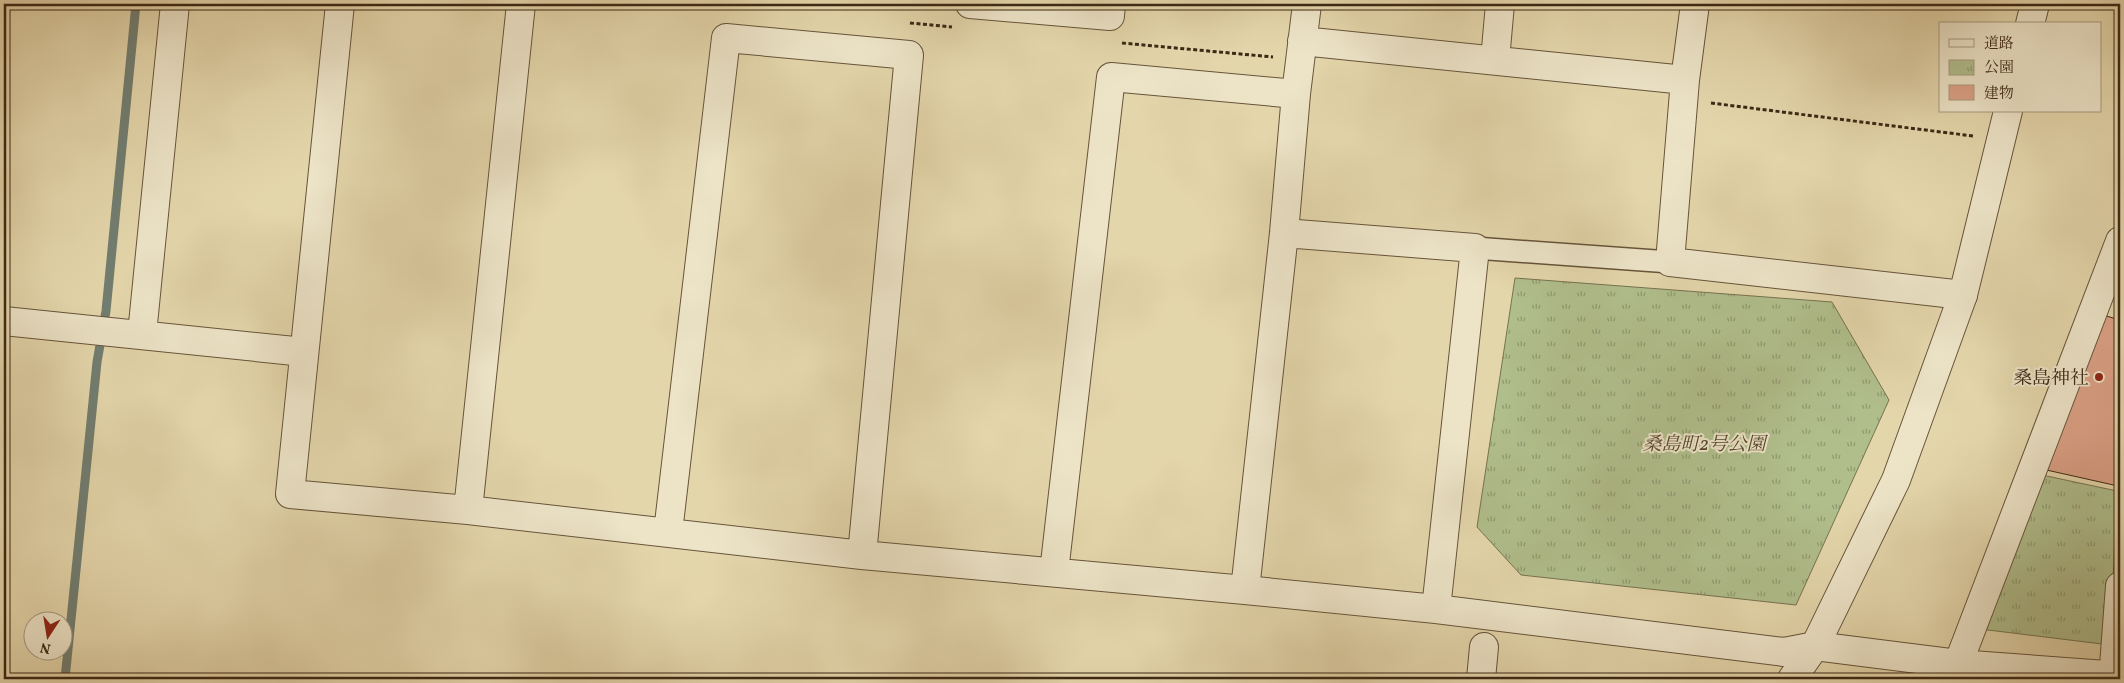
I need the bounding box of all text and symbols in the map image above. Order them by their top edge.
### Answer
legend [1939,22,2102,112]
text: 道路 [1984,34,2014,55]
text: 公園 [1984,58,2014,79]
text: 建物 [1984,84,2014,105]
place label: 桑島神社 [2013,366,2089,392]
marker: 桑島神社 [2093,371,2105,383]
park label: 桑島町2号公園 [1642,432,1769,458]
north arrow [22,610,72,660]
text: N [39,637,53,658]

